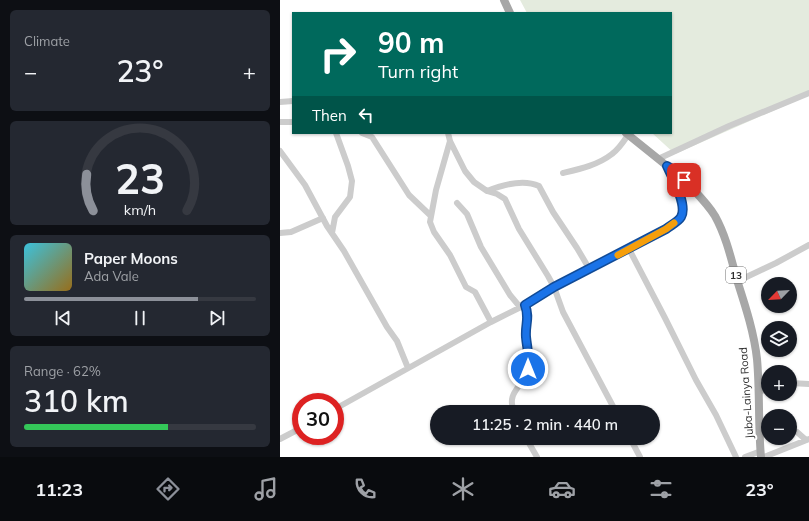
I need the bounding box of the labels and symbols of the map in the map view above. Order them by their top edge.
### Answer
pin [667,163,701,197]
road number: 13 [726,267,746,283]
north arrow [761,277,797,313]
street label: Juba-Lainya Road [736,347,756,439]
position arrow [507,348,549,390]
speed limit sign: 30 [292,393,344,445]

